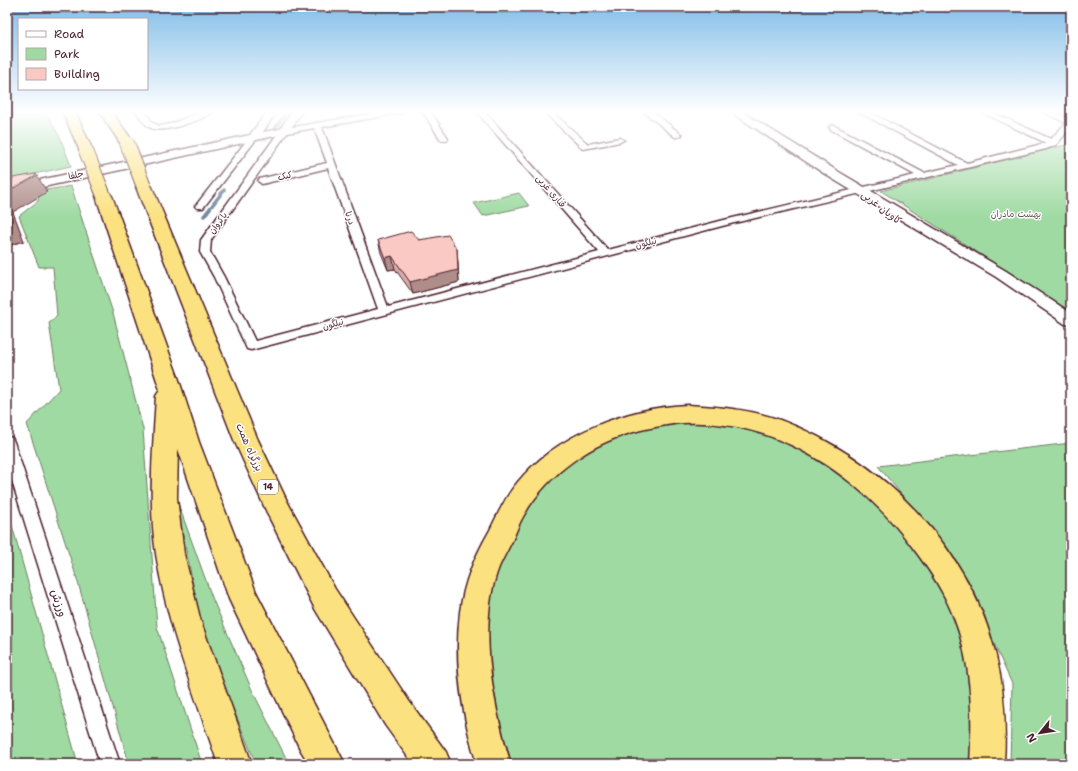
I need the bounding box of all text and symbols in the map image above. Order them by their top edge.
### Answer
legend [18,18,148,90]
text: Road [54,26,85,42]
text: Park [54,46,80,62]
text: Building [54,66,100,82]
street label: جلفا [67,168,85,182]
street label: کبک [277,168,294,183]
street label: قناری غربی [533,172,569,210]
street label: کاویان غربی [858,188,904,228]
park label: بهشت مادران [991,208,1041,220]
street label: پاکروان [206,209,230,236]
street label: درنا [342,210,358,226]
street label: نیلگون [634,235,658,251]
street label: نیلگون [321,315,345,333]
street label: بزرگراه همت [233,421,266,473]
road number: 14 [258,480,278,494]
street label: ورزش [47,587,71,619]
north arrow [1020,713,1060,753]
text: N [1023,730,1040,745]

